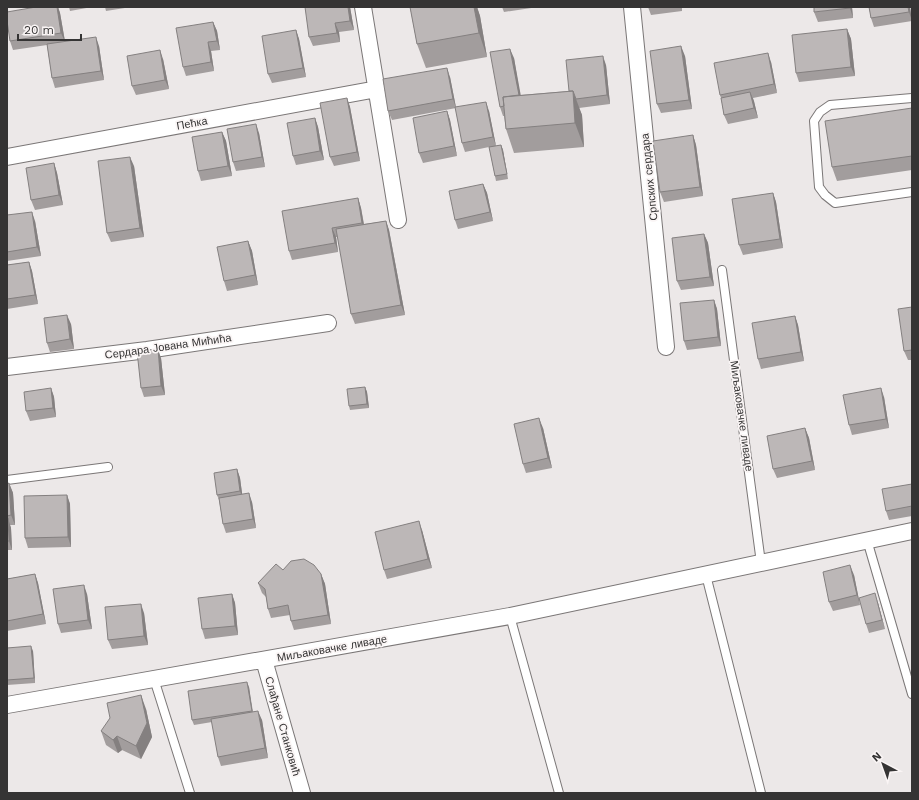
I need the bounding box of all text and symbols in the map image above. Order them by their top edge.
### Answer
scale bar [18,16,81,42]
text: 20 m [24,23,54,37]
street label: Пећка [176,114,209,133]
street label: Српских сердара [638,132,661,221]
street label: Сердара Јована Мићића [104,331,233,362]
street label: Миљаковачке ливаде [727,360,756,472]
street label: Миљаковачке ливаде [276,632,388,665]
street label: Слађане Станковић [262,675,303,777]
north arrow [863,744,903,784]
text: N [869,749,884,764]

